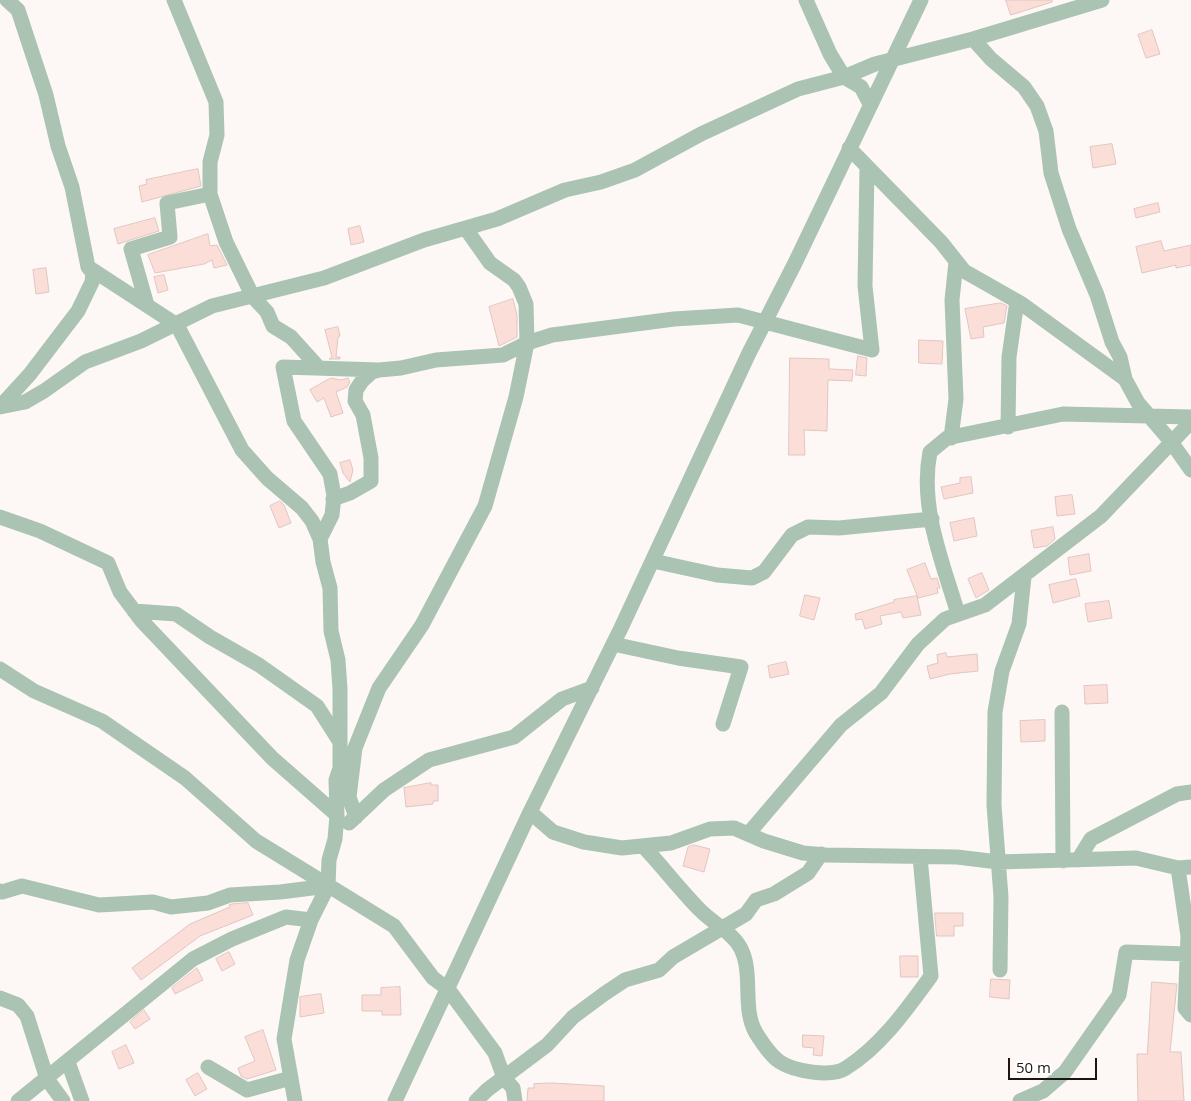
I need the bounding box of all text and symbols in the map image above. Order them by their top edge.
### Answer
scale bar [1011,1048,1100,1080]
text: 50 m [1016,1057,1051,1077]

